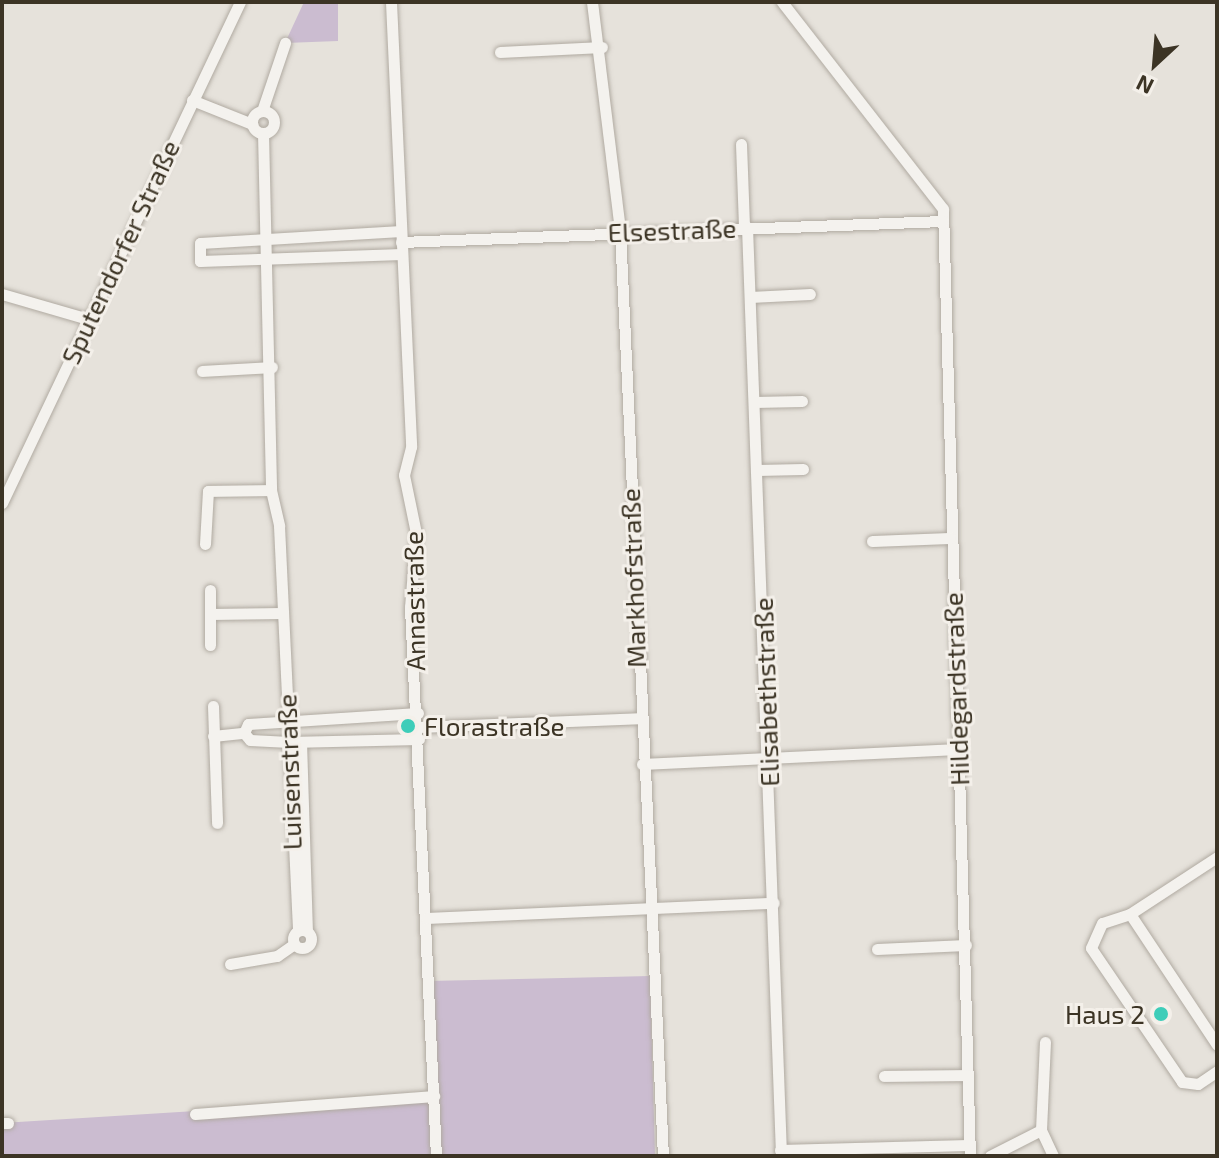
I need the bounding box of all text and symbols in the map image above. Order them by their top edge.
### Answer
north arrow [1115,24,1195,104]
text: N [1132,70,1157,101]
street label: Sputendorfer Straße [54,135,186,369]
street label: Elsestraße [607,212,737,248]
street label: Markhofstraße [614,488,652,668]
street label: Annastraße [397,531,431,671]
street label: Hildegardstraße [937,592,975,786]
street label: Elisabethstraße [747,597,785,787]
street label: Luisenstraße [271,693,307,851]
place label: Florastraße [424,710,565,742]
marker: Florastraße [399,717,417,735]
place label: Haus 2 [1065,998,1145,1030]
marker: Haus 2 [1152,1005,1170,1023]

